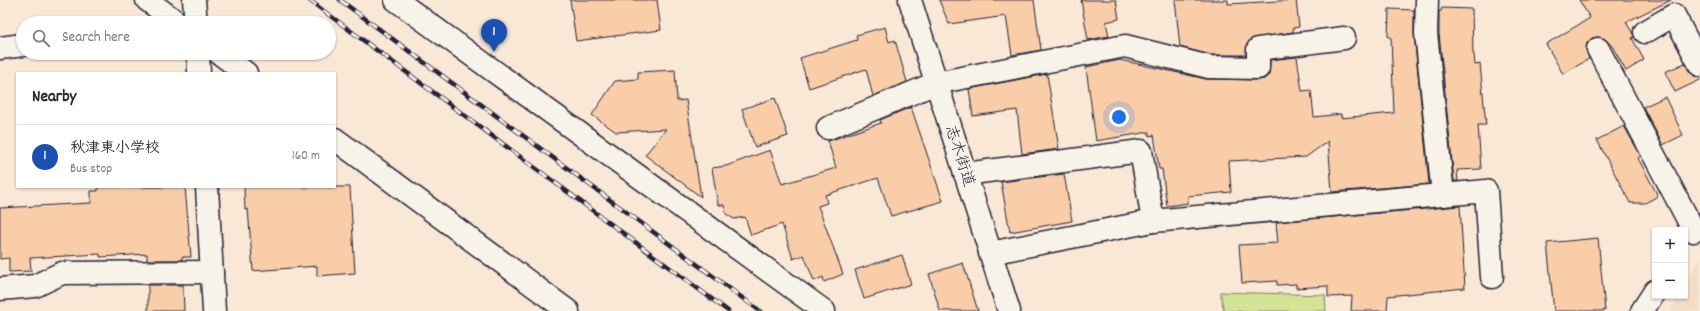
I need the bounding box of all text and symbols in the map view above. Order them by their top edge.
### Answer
search box [16,16,336,60]
pin: 1 [481,19,507,52]
icon: search [30,27,52,49]
text: Search here [62,27,130,49]
text: Nearby [32,86,76,110]
your location [1109,107,1129,127]
street label: 志木街道 [938,122,980,190]
text: 秋津東小学校 [70,138,160,160]
text: 1 [44,147,46,166]
text: 160 m [292,147,320,166]
text: Bus stop [70,160,112,179]
map controls [1652,227,1688,299]
button: + [1652,227,1688,263]
button: − [1652,263,1688,299]

